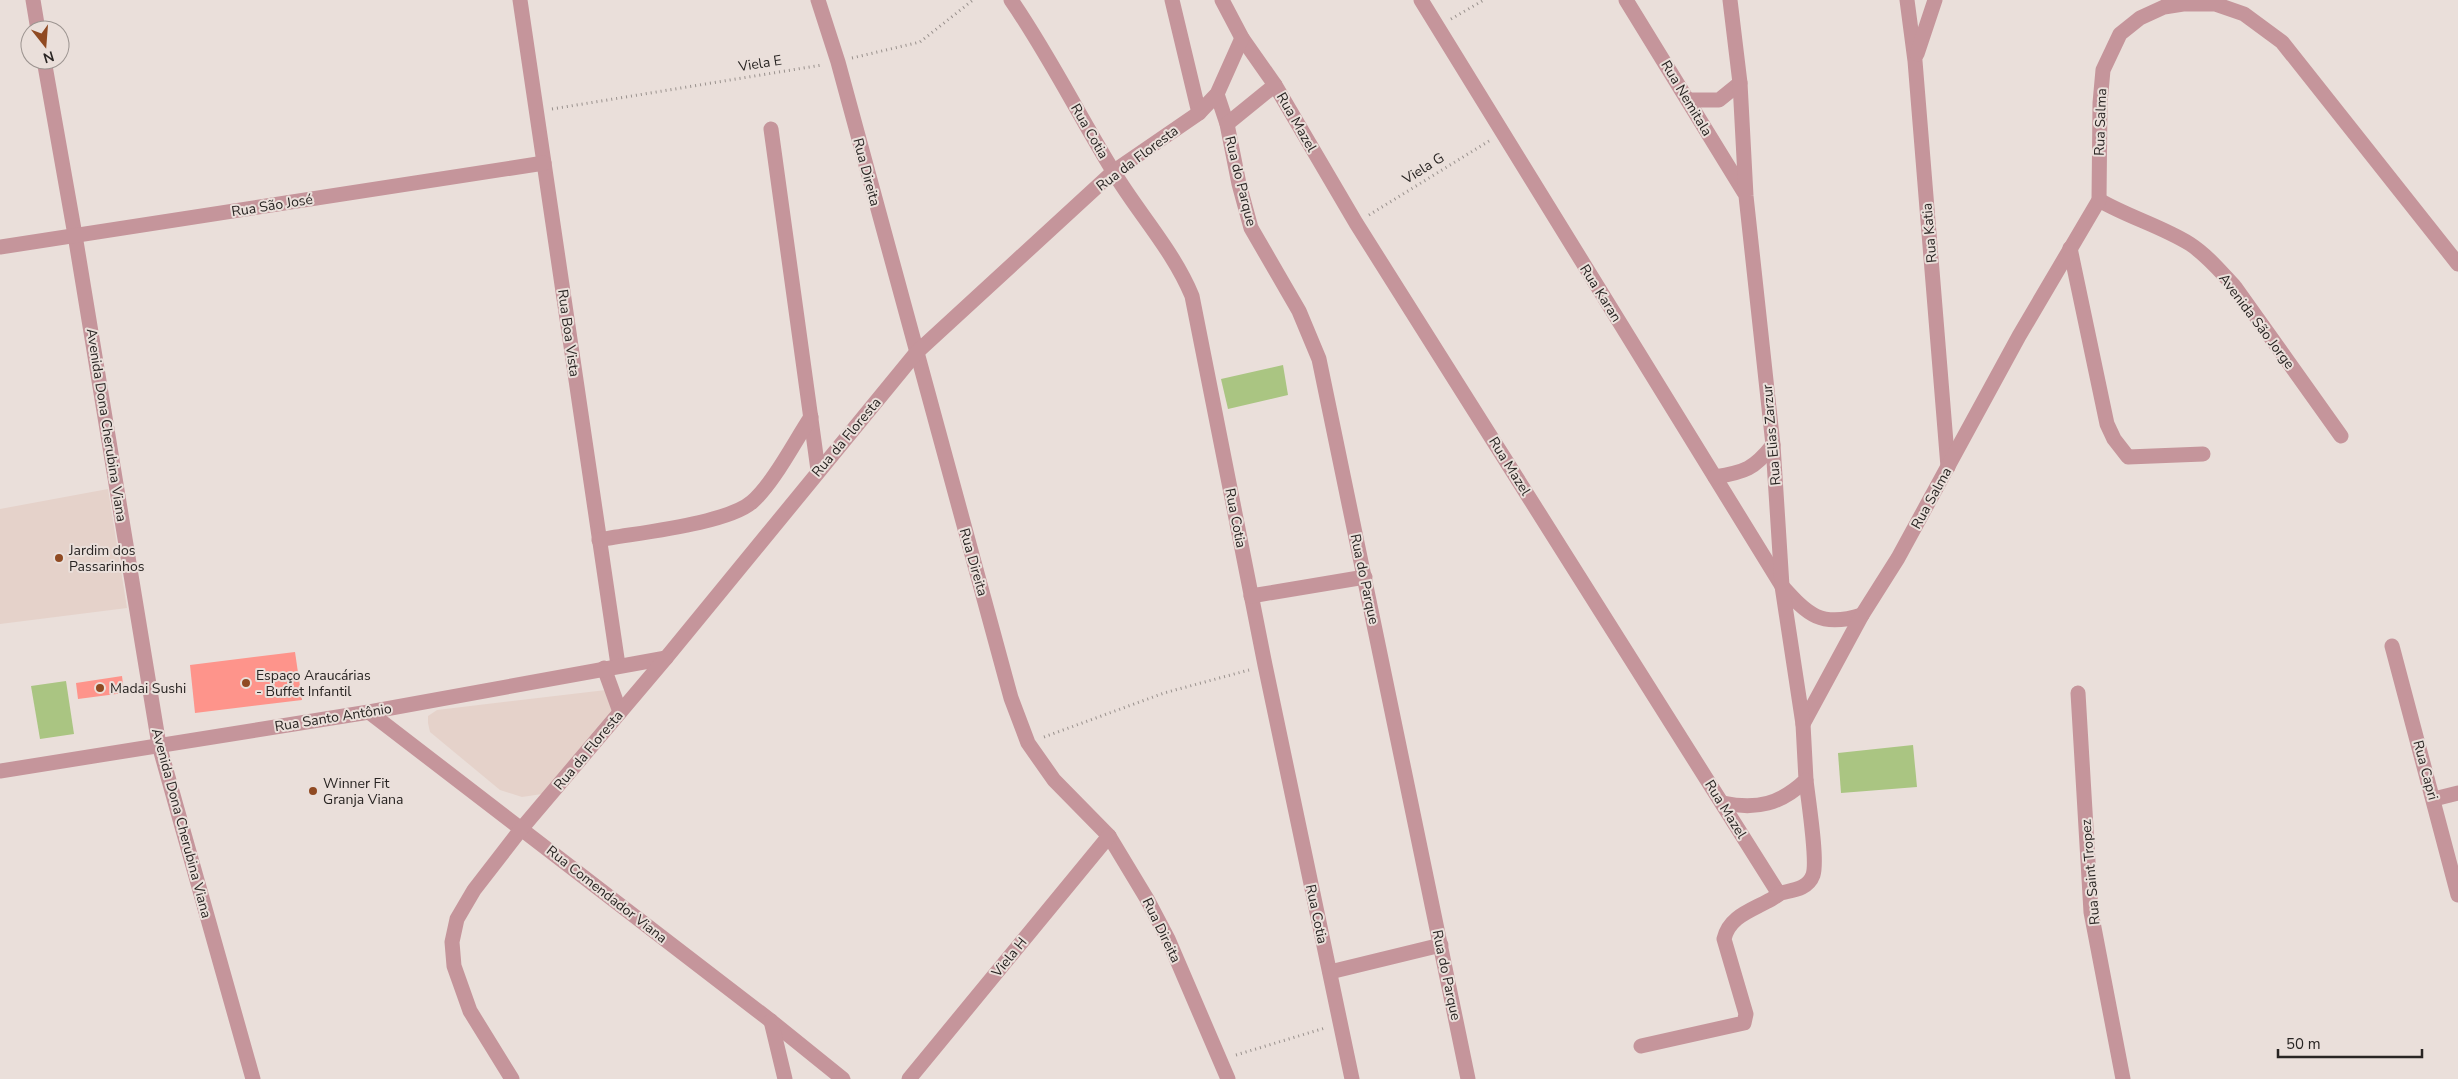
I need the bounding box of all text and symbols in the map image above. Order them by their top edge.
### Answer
north arrow [20,20,70,70]
text: N [41,46,56,68]
street label: Viela E [736,51,783,76]
street label: Rua Nemitala [1656,57,1717,140]
street label: Rua Salma [2090,88,2111,156]
street label: Rua Mazel [1272,89,1322,156]
street label: Rua Cotia [1066,100,1113,162]
street label: Rua da Floresta [1092,121,1182,196]
street label: Rua do Parque [1220,134,1261,228]
street label: Rua Direita [848,136,885,208]
street label: Viela G [1398,148,1448,189]
street label: Rua São José [230,190,314,221]
street label: Rua Katia [1917,202,1942,264]
street label: Rua Karan [1575,261,1626,326]
street label: Avenida São Jorge [2214,270,2299,373]
street label: Rua Boa Vista [553,288,584,378]
street label: Avenida Dona Cherubina Viana [82,327,131,523]
street label: Rua Elias Zarzur [1758,384,1785,486]
street label: Rua da Floresta [808,394,885,481]
street label: Rua Mazel [1484,433,1535,500]
street label: Rua Salma [1907,464,1956,533]
street label: Rua Cotia [1220,487,1251,550]
street label: Rua Direita [955,526,992,598]
street label: Rua do Parque [1346,532,1383,626]
place label: Jardim dos Passarinhos [68,541,145,576]
marker: Jardim dos Passarinhos [53,552,65,564]
place label: Espaço Araucárias - Buffet Infantil [256,666,371,701]
marker: Espaço Araucárias - Buffet Infantil [240,677,252,689]
place label: Madai Sushi [110,679,186,698]
marker: Madai Sushi [94,682,106,694]
street label: Rua Santo Antônio [273,699,393,736]
street label: Rua da Floresta [550,707,627,794]
street label: Avenida Dona Cherubina Viana [147,726,216,920]
street label: Rua Capri [2408,738,2443,802]
place label: Winner Fit Granja Viana [323,774,404,809]
street label: Rua Mazel [1700,776,1751,843]
marker: Winner Fit Granja Viana [307,785,319,797]
street label: Rua Saint Tropez [2076,818,2105,926]
street label: Rua Comendador Viana [542,841,671,947]
street label: Rua Cotia [1301,883,1332,946]
street label: Rua Direita [1138,895,1185,966]
street label: Rua do Parque [1428,928,1465,1022]
street label: Viela H [987,933,1031,982]
scale bar [2278,1026,2422,1058]
text: 50 m [2286,1034,2321,1054]

